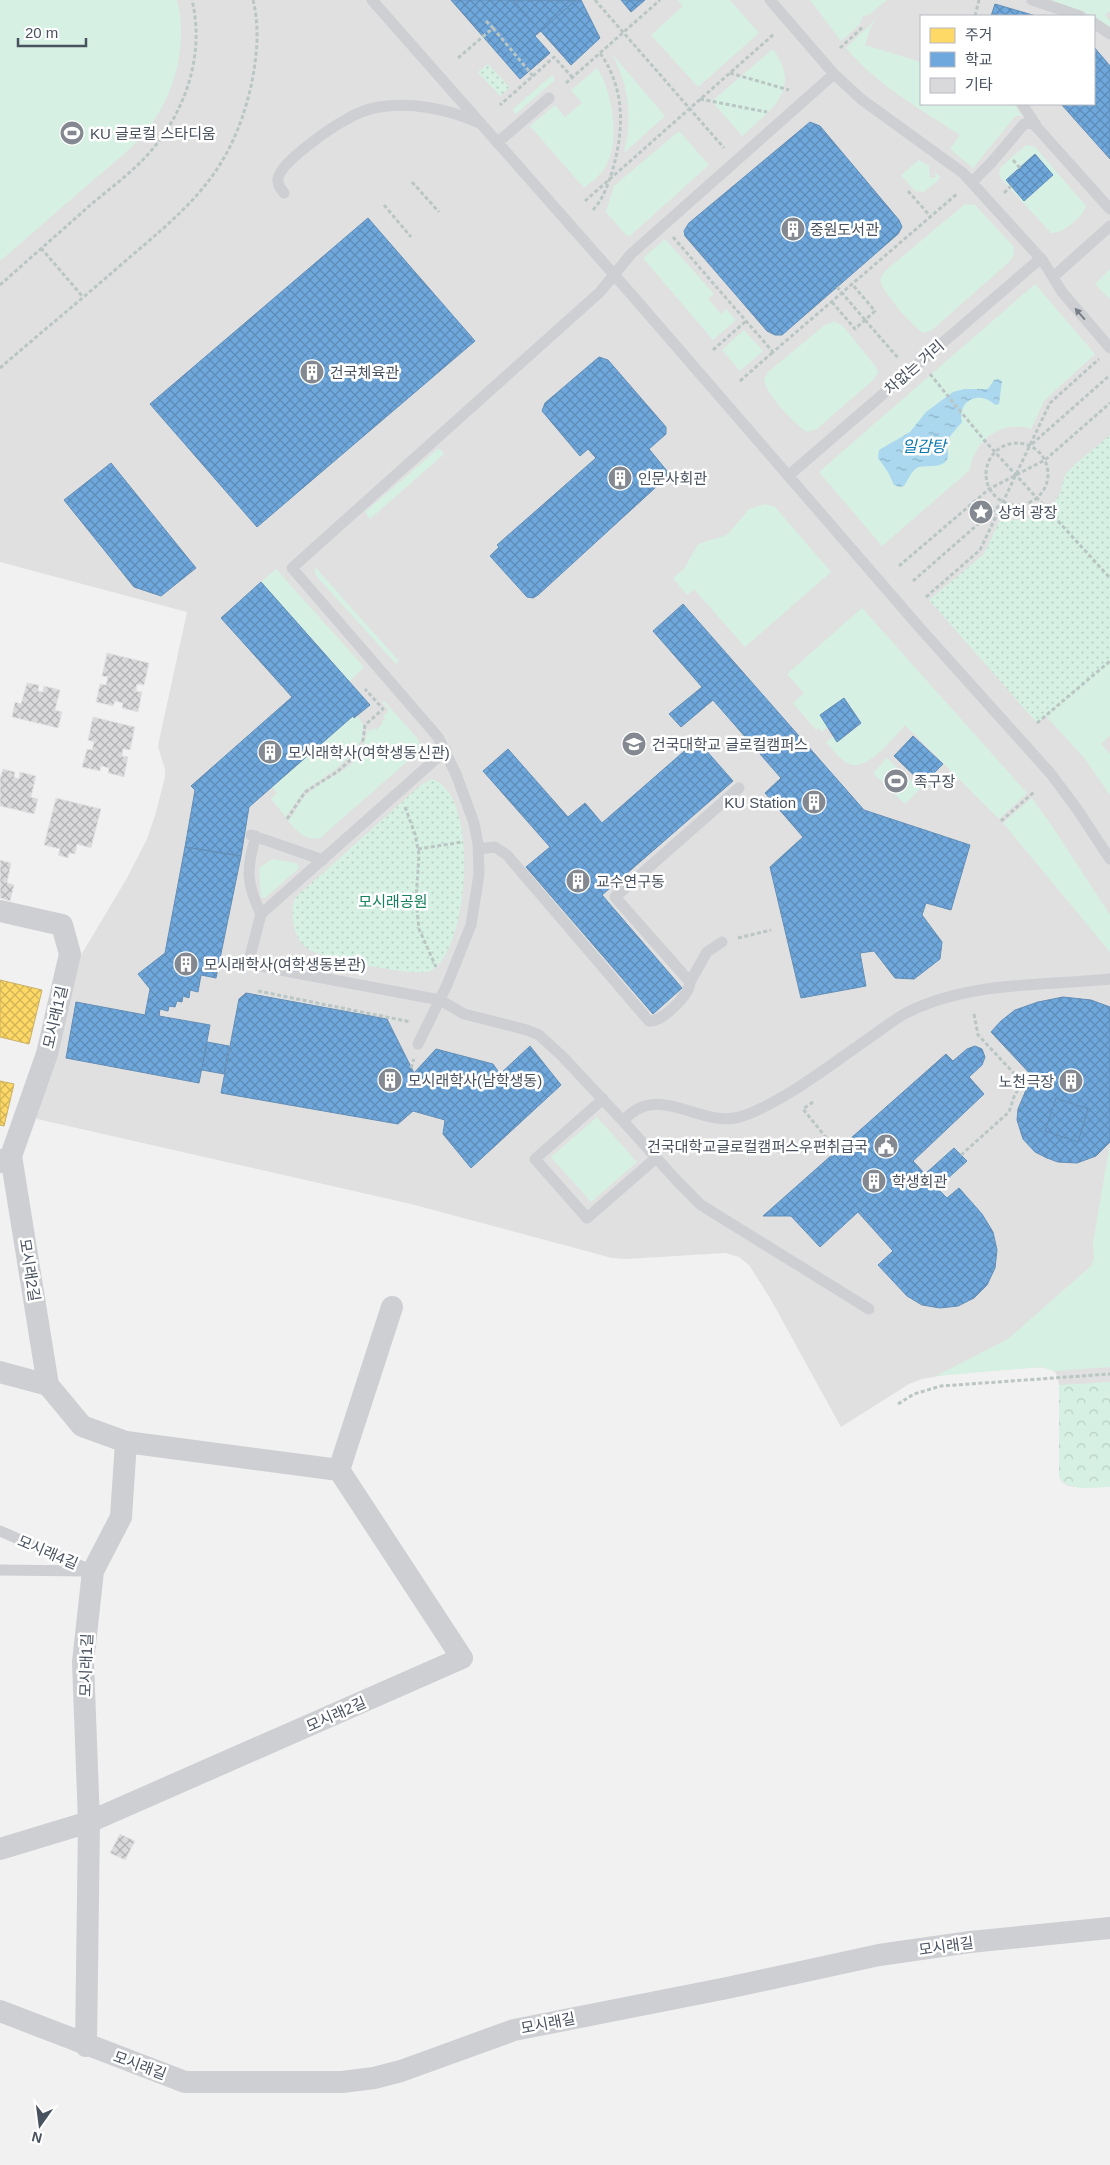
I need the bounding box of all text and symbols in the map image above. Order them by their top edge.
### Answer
scale bar [18,15,85,47]
legend [920,15,1095,105]
text: 20 m [25,24,58,41]
text: 주거 [965,26,993,43]
text: 학교 [965,51,993,68]
text: 기타 [965,76,993,93]
sports icon: KU 글로컬 스타디움 [59,120,85,146]
place label: KU 글로컬 스타디움 [90,125,216,142]
building icon: 중원도서관 [780,216,806,242]
place label: 중원도서관 [810,221,879,238]
one-way arrow [1074,308,1086,320]
street label: 차없는 거리 [881,337,947,397]
building icon: 건국체육관 [299,359,325,385]
place label: 건국체육관 [330,364,399,381]
water label: 일감탕 [902,438,948,455]
building icon: 인문사회관 [607,465,633,491]
place label: 인문사회관 [638,470,707,487]
place icon: 상허 광장 [968,499,994,525]
place label: 상허 광장 [998,504,1058,521]
school or university icon: 건국대학교 글로컬캠퍼스 [621,731,647,757]
place label: 건국대학교 글로컬캠퍼스 [652,736,808,753]
building icon: 모시래학사(여학생동신관) [257,739,283,765]
place label: 모시래학사(여학생동신관) [288,744,450,761]
sports icon: 족구장 [883,768,909,794]
place label: 족구장 [914,773,956,790]
building icon: KU Station [801,789,827,815]
place label: KU Station [724,794,796,811]
building icon: 교수연구동 [565,868,591,894]
place label: 교수연구동 [596,873,665,890]
park label: 모시래공원 [358,893,428,910]
building icon: 모시래학사(여학생동본관) [173,951,199,977]
place label: 모시래학사(여학생동본관) [204,956,366,973]
street label: 모시래1길 [40,984,70,1050]
building icon: 모시래학사(남학생동) [377,1067,403,1093]
building icon: 노천극장 [1058,1068,1084,1094]
place label: 모시래학사(남학생동) [408,1072,542,1089]
place label: 노천극장 [999,1073,1054,1090]
public building icon: 건국대학교글로컬캠퍼스우편취급국 [873,1133,899,1159]
place label: 건국대학교글로컬캠퍼스우편취급국 [647,1138,868,1155]
building icon: 학생회관 [861,1168,887,1194]
place label: 학생회관 [892,1173,947,1190]
street label: 모시래2길 [17,1237,43,1303]
street label: 모시래4길 [15,1532,81,1572]
street label: 모시래1길 [76,1633,96,1697]
street label: 모시래2길 [304,1693,368,1735]
street label: 모시래길 [917,1934,975,1958]
street label: 모시래길 [519,2009,577,2037]
street label: 모시래길 [111,2048,169,2082]
north arrow [15,2100,65,2150]
text: N [30,2129,44,2147]

